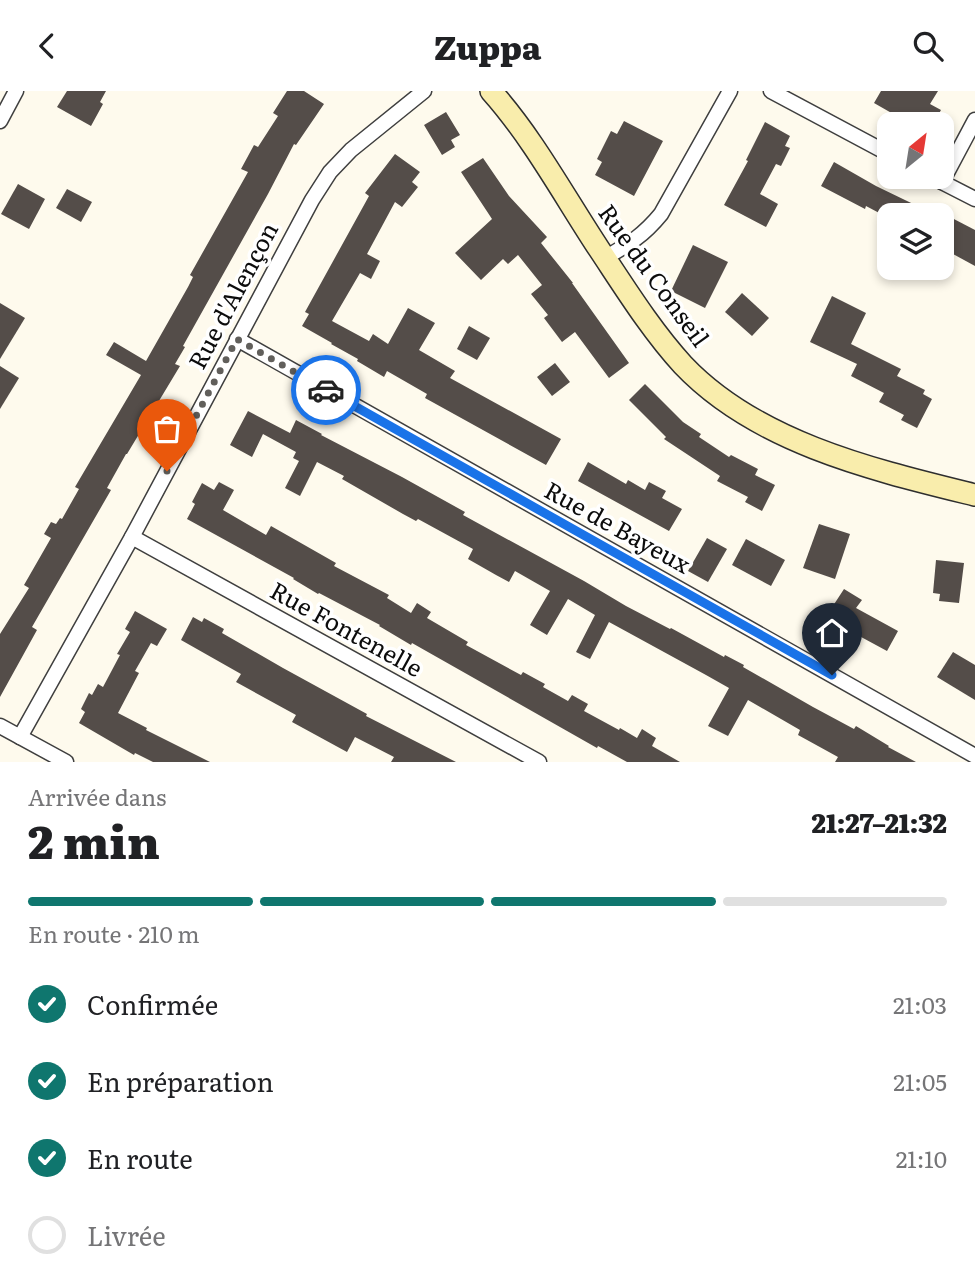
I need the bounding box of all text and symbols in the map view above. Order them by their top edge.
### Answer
text: Zuppa [434,22,541,70]
icon: back [28,27,66,65]
icon: search [909,27,947,65]
north arrow [877,112,954,189]
map controls [877,112,954,280]
street label: Rue du Conseil [591,196,719,353]
button: layers [877,203,954,280]
street label: Rue d'Alençon [178,215,285,375]
courier [291,355,361,425]
icon: car [307,371,345,409]
pin [137,399,197,471]
icon: bag [148,410,186,448]
street label: Rue de Bayeux [539,471,698,581]
street label: Rue Fontenelle [265,571,430,684]
pin [802,603,862,675]
icon: home [813,614,851,652]
text: Arrivée dans [28,779,166,813]
text: 21:27–21:32 [812,802,947,841]
text: 2 min [28,805,160,873]
text: En route · 210 m [28,916,200,950]
text: Confirmée [87,984,218,1023]
icon: check [28,985,66,1023]
text: 21:03 [893,987,947,1021]
text: En préparation [87,1061,274,1100]
icon: check [28,1062,66,1100]
text: 21:05 [893,1064,947,1098]
text: En route [87,1138,193,1177]
icon: check [28,1139,66,1177]
text: 21:10 [896,1141,947,1175]
text: Livrée [87,1215,166,1254]

